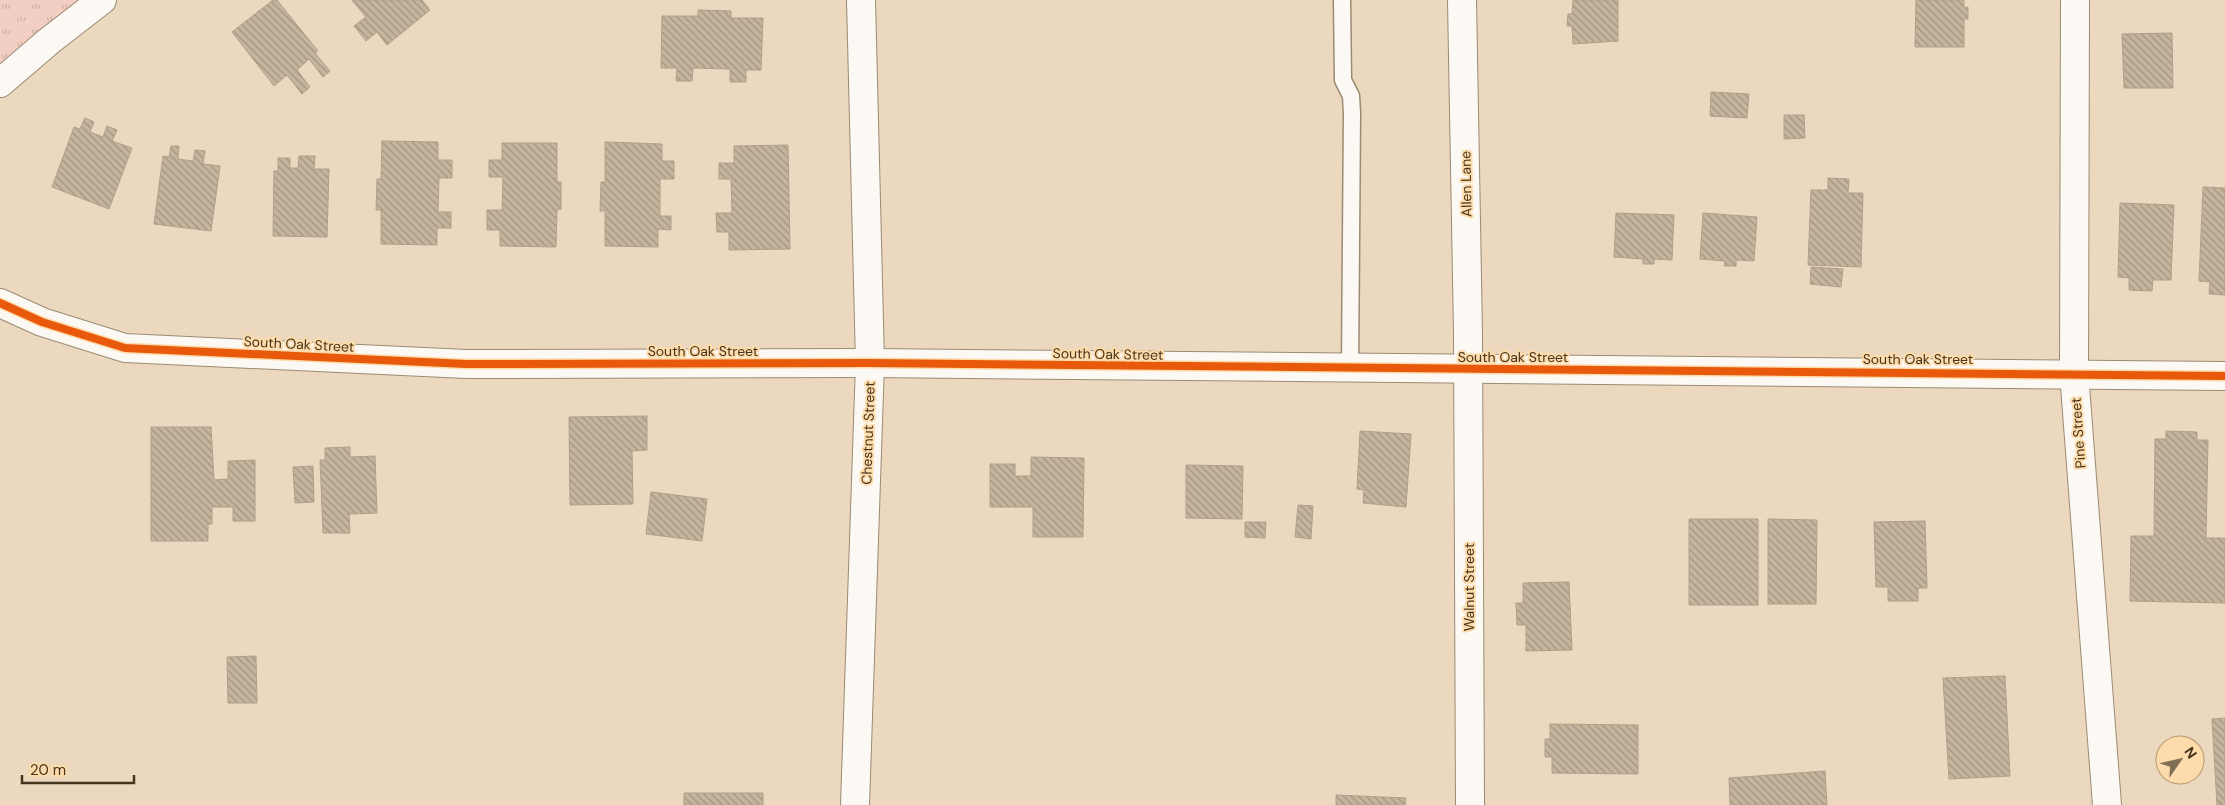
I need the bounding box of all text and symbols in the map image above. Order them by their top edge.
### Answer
street label: Allen Lane [1456,151,1476,217]
street label: South Oak Street [243,332,355,356]
street label: South Oak Street [648,342,758,360]
street label: South Oak Street [1053,344,1163,364]
street label: South Oak Street [1458,348,1568,366]
street label: South Oak Street [1863,350,1973,368]
street label: Chestnut Street [857,381,879,485]
street label: Pine Street [2067,397,2089,469]
street label: Walnut Street [1460,543,1478,631]
north arrow [2155,735,2205,785]
text: N [2180,743,2201,762]
scale bar [22,752,135,784]
text: 20 m [30,760,66,780]

